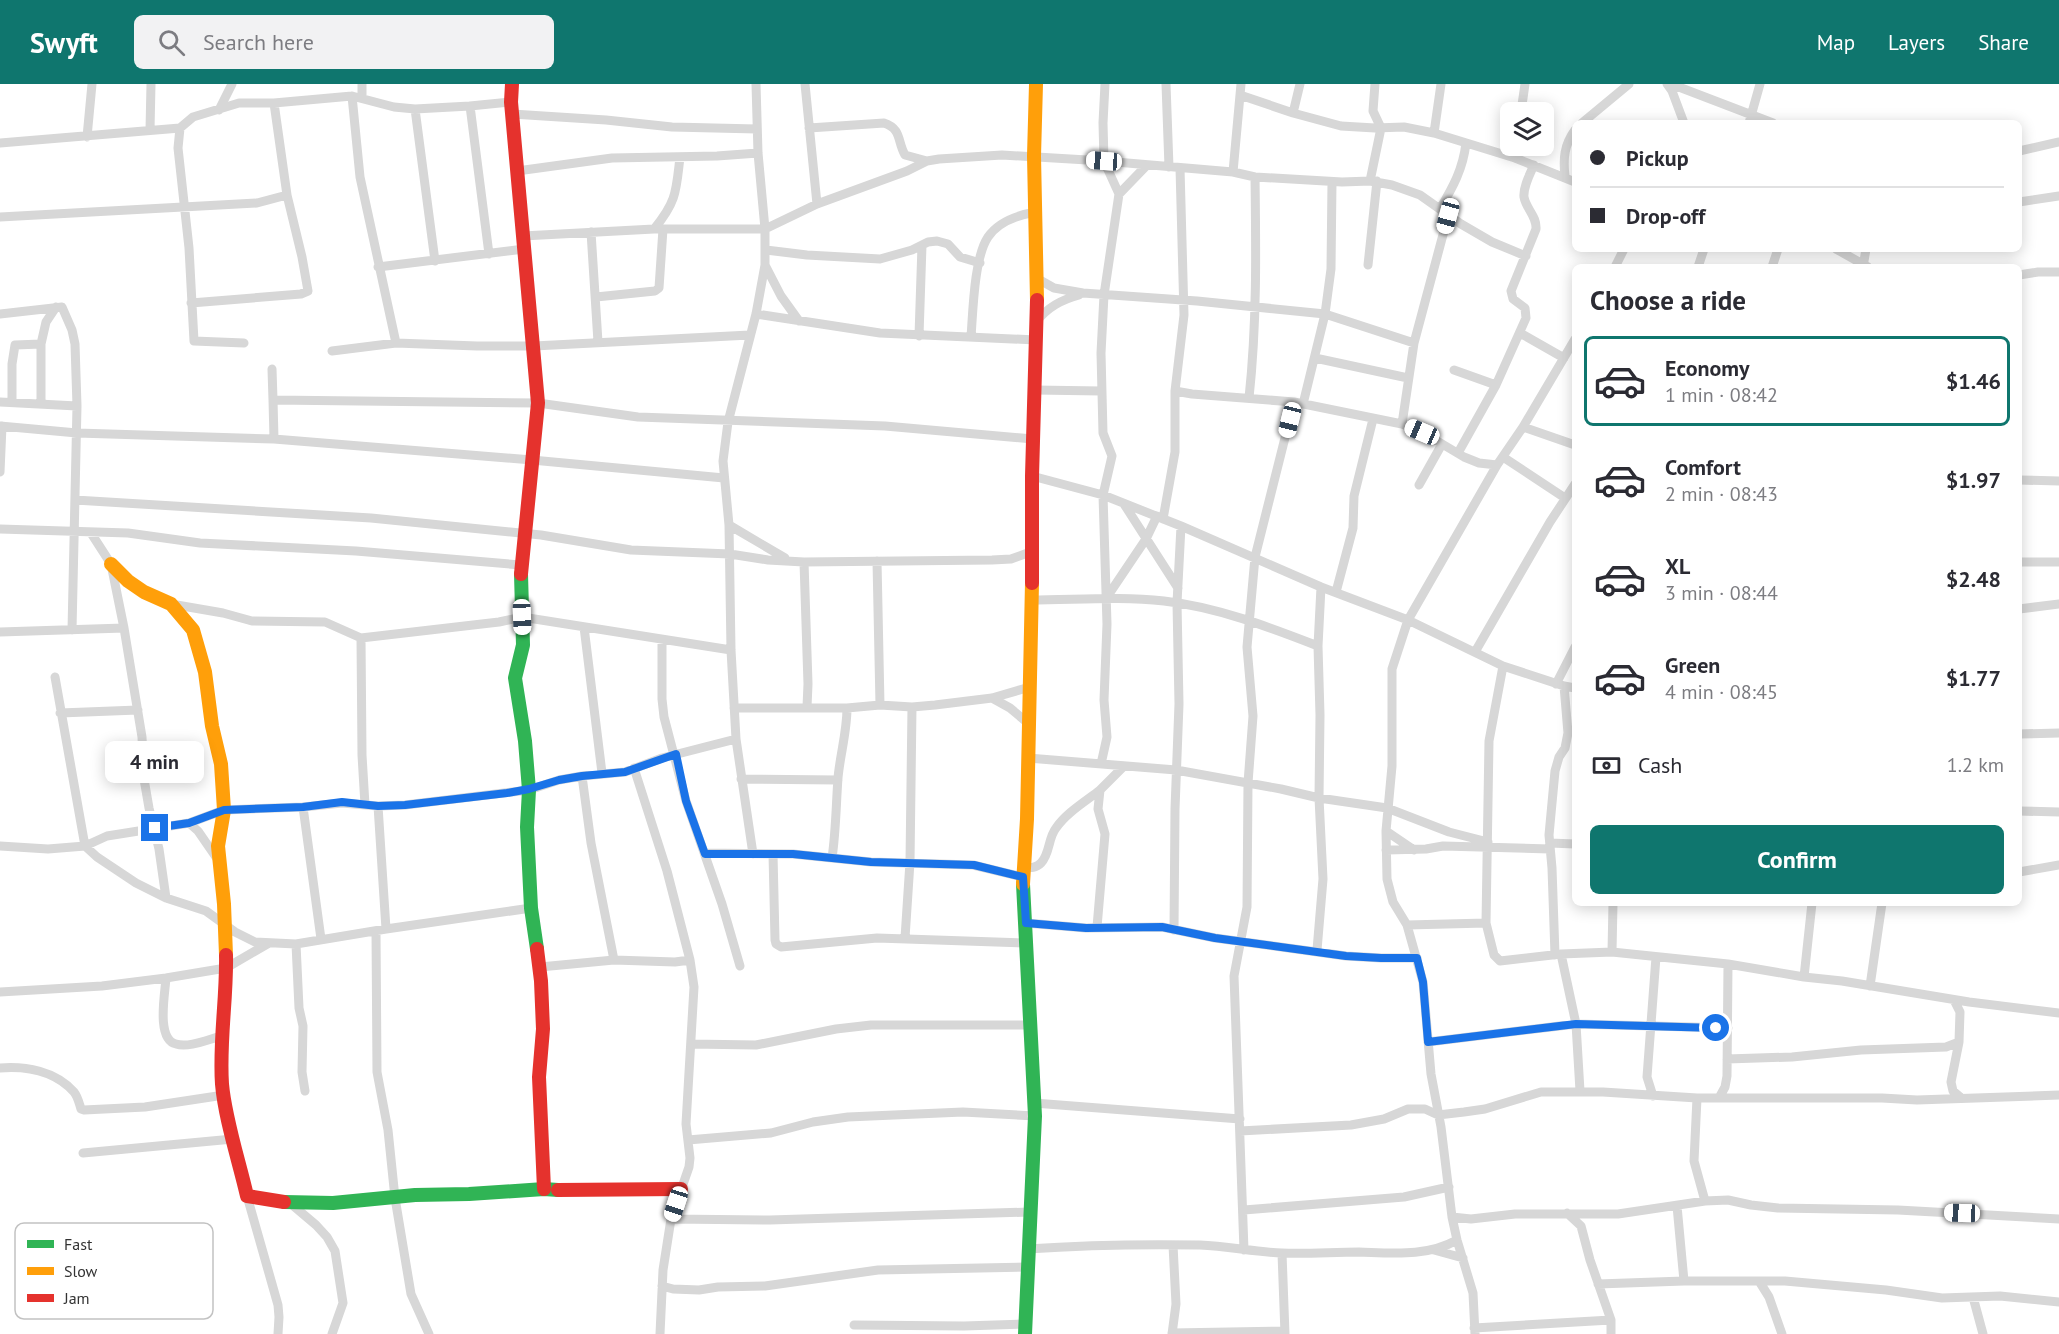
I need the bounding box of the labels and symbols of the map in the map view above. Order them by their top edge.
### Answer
car [1085,151,1123,171]
car [1435,196,1461,236]
car [1277,400,1303,440]
car [1402,417,1442,447]
car [512,599,532,635]
callout: 4 min [106,741,204,783]
route end [141,814,168,841]
route start [1702,1014,1729,1041]
car [662,1184,690,1224]
car [1944,1203,1980,1223]
legend [15,1223,213,1319]
text: Fast [64,1234,93,1254]
text: Slow [64,1261,98,1281]
text: Jam [63,1288,90,1308]

